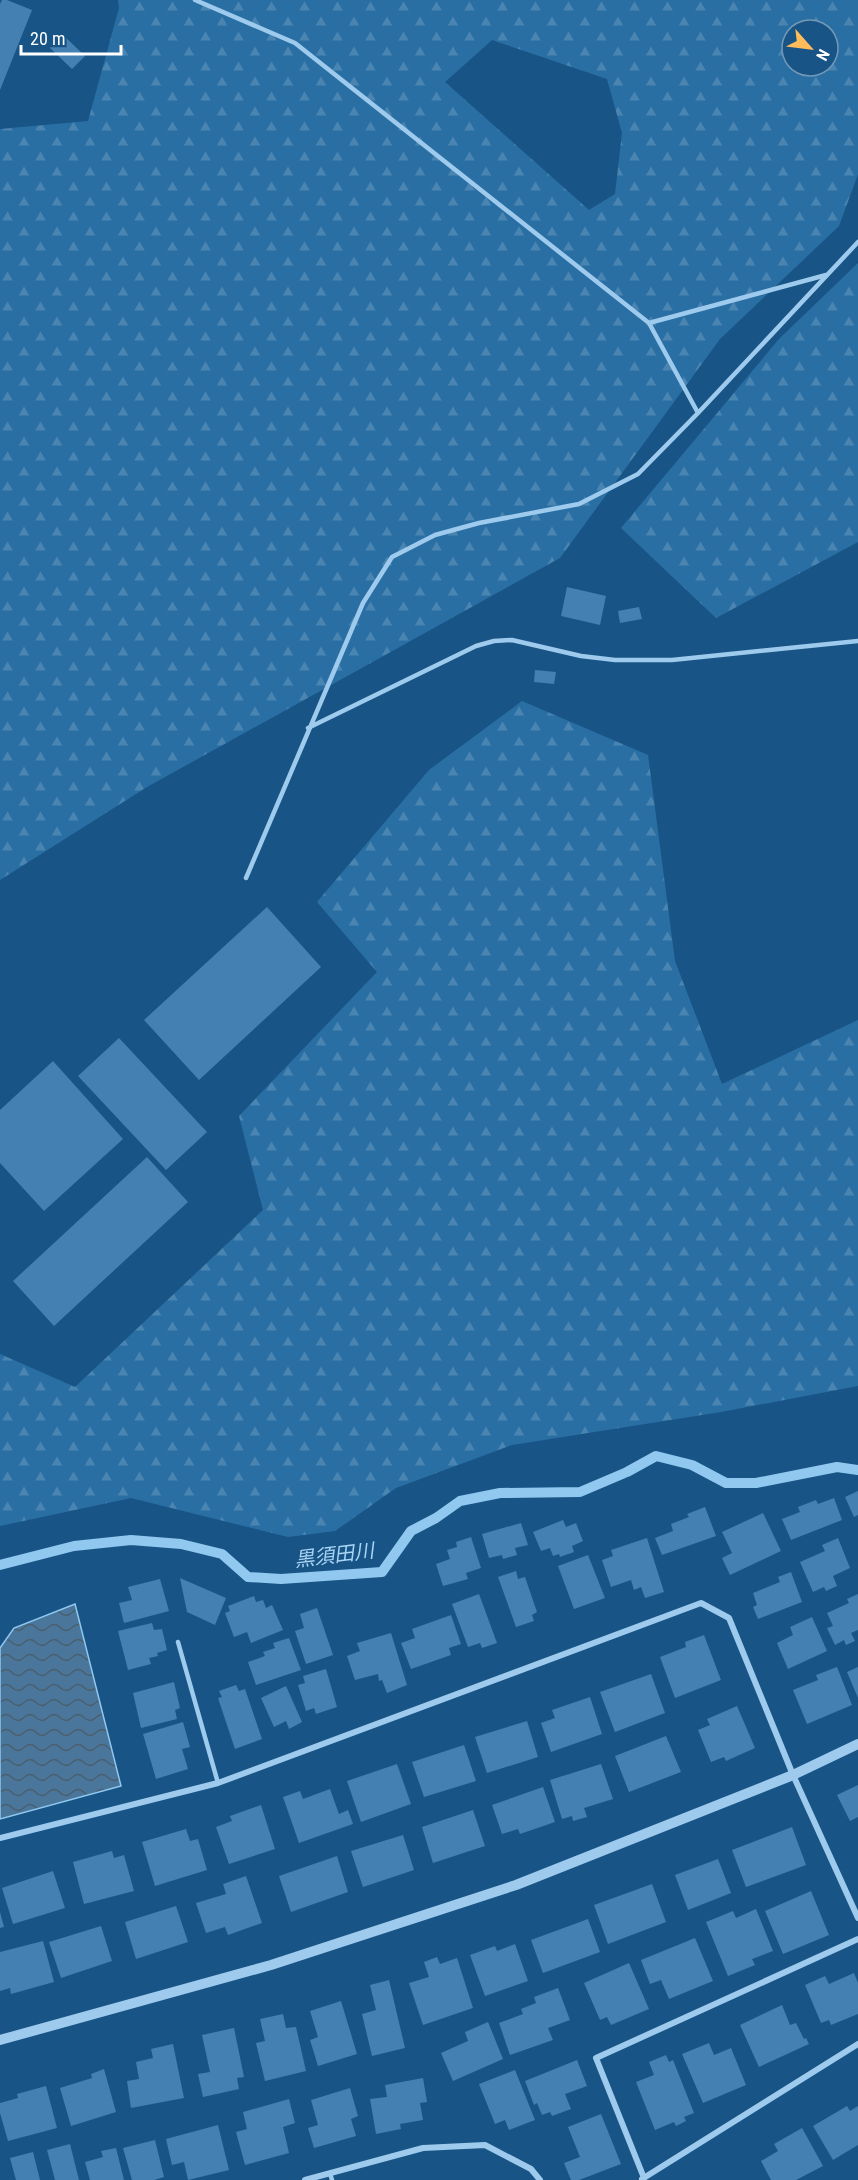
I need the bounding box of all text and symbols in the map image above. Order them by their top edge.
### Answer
scale bar [21,18,122,56]
north arrow [780,18,840,78]
text: 20 m [30,28,65,49]
text: N [812,46,833,64]
water label: 黒須田川 [293,1538,377,1572]

